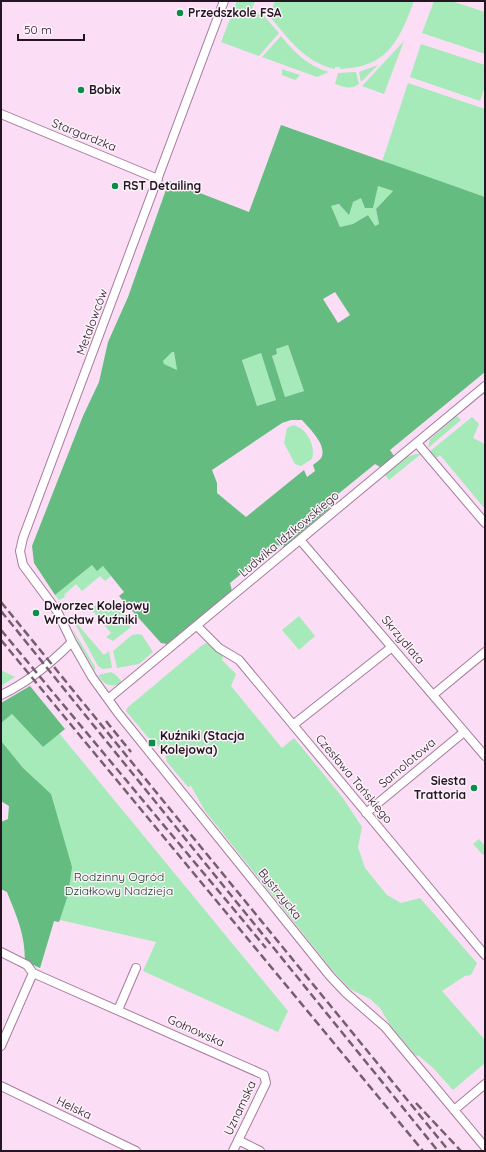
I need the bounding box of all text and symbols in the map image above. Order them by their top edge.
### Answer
place label: Przedszkole FSA [188,5,282,20]
marker: Przedszkole FSA [175,8,185,18]
scale bar [18,16,84,42]
text: 50 m [24,22,52,37]
place label: Bobix [89,82,121,97]
marker: Bobix [76,85,86,95]
street label: Stargardzka [50,115,119,154]
place label: RST Detailing [123,178,201,193]
marker: RST Detailing [110,181,120,191]
street label: Metalowców [73,287,110,357]
street label: Ludwika Idzikowskiego [236,487,342,580]
place label: Dworzec Kolejowy Wrocław Kuźniki [44,598,149,627]
marker: Dworzec Kolejowy Wrocław Kuźniki [31,608,41,618]
street label: Skrzydlata [379,612,428,667]
place label: Kuźniki (Stacja Kolejowa) [160,728,245,757]
street label: Czesława Tańskiego [313,731,396,826]
street label: Samolotowa [375,734,438,791]
marker: Kuźniki (Stacja Kolejowa) [147,738,157,748]
place label: Siesta Trattoria [414,773,466,802]
marker: Siesta Trattoria [469,783,479,793]
street label: Bystrzycka [255,865,305,922]
park label: Rodzinny Ogród Działkowy Nadzieja [65,869,173,898]
street label: Gołnowska [165,1011,227,1050]
street label: Uznamska [220,1078,259,1138]
street label: Helska [54,1093,94,1123]

